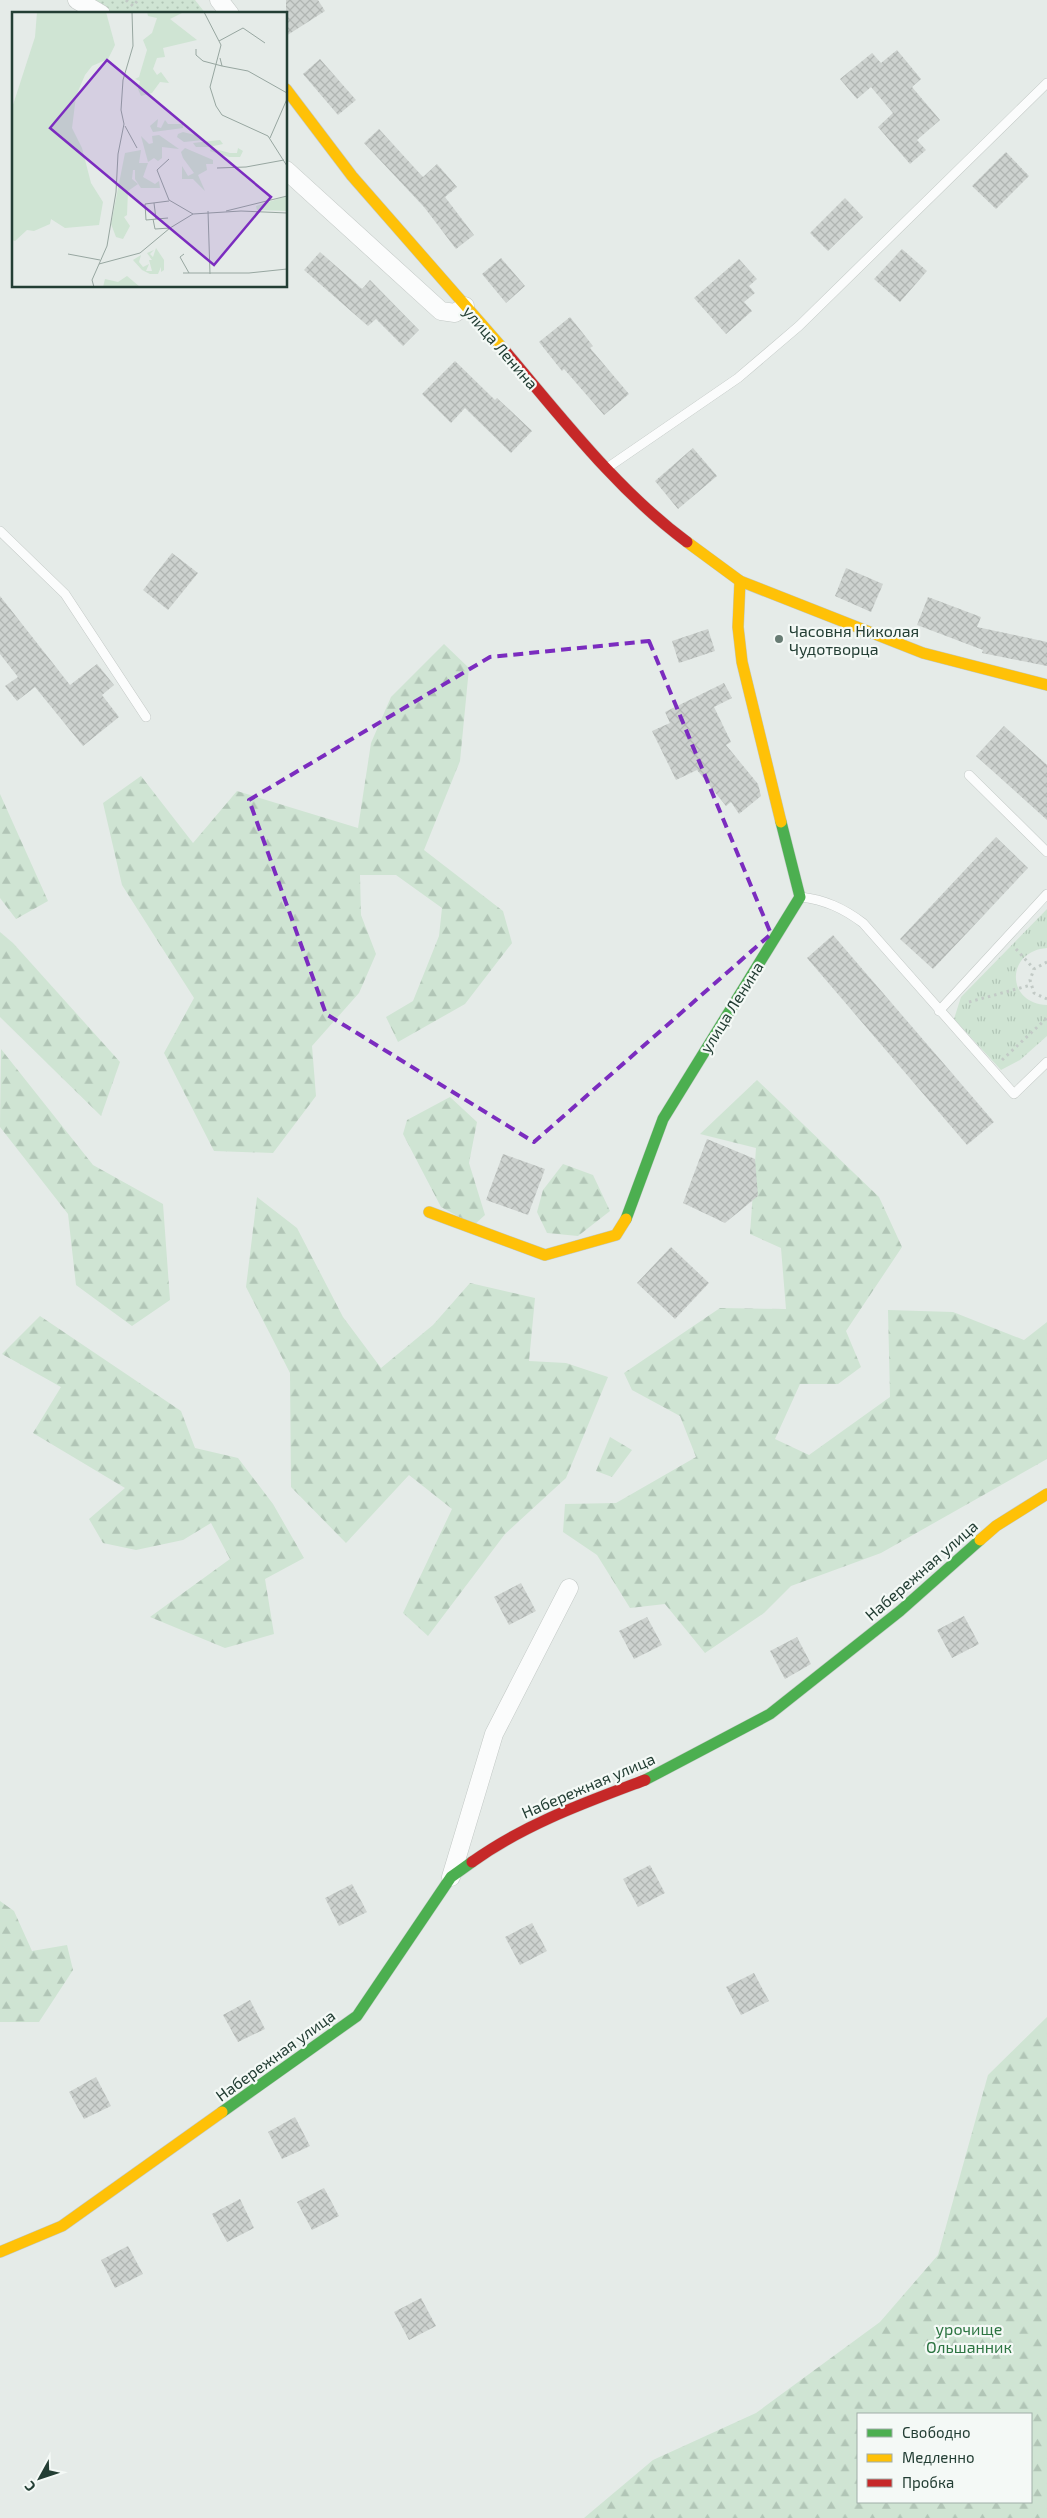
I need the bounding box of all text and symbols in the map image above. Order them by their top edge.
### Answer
inset map [12,12,288,288]
street label: улица Ленина [459,301,542,393]
place label: Часовня Николая Чудотворца [789,621,919,659]
marker: Часовня Николая Чудотворца [773,633,785,645]
street label: улица Ленина [695,958,768,1057]
street label: Набережная улица [861,1516,982,1625]
street label: Набережная улица [519,1748,658,1823]
street label: Набережная улица [212,2005,339,2105]
park label: урочище Ольшанник [926,2319,1012,2356]
legend [857,2413,1032,2503]
text: Свободно [902,2423,971,2441]
text: Медленно [902,2448,975,2466]
north arrow [15,2453,65,2503]
text: Пробка [902,2473,954,2491]
text: С [21,2478,39,2495]

